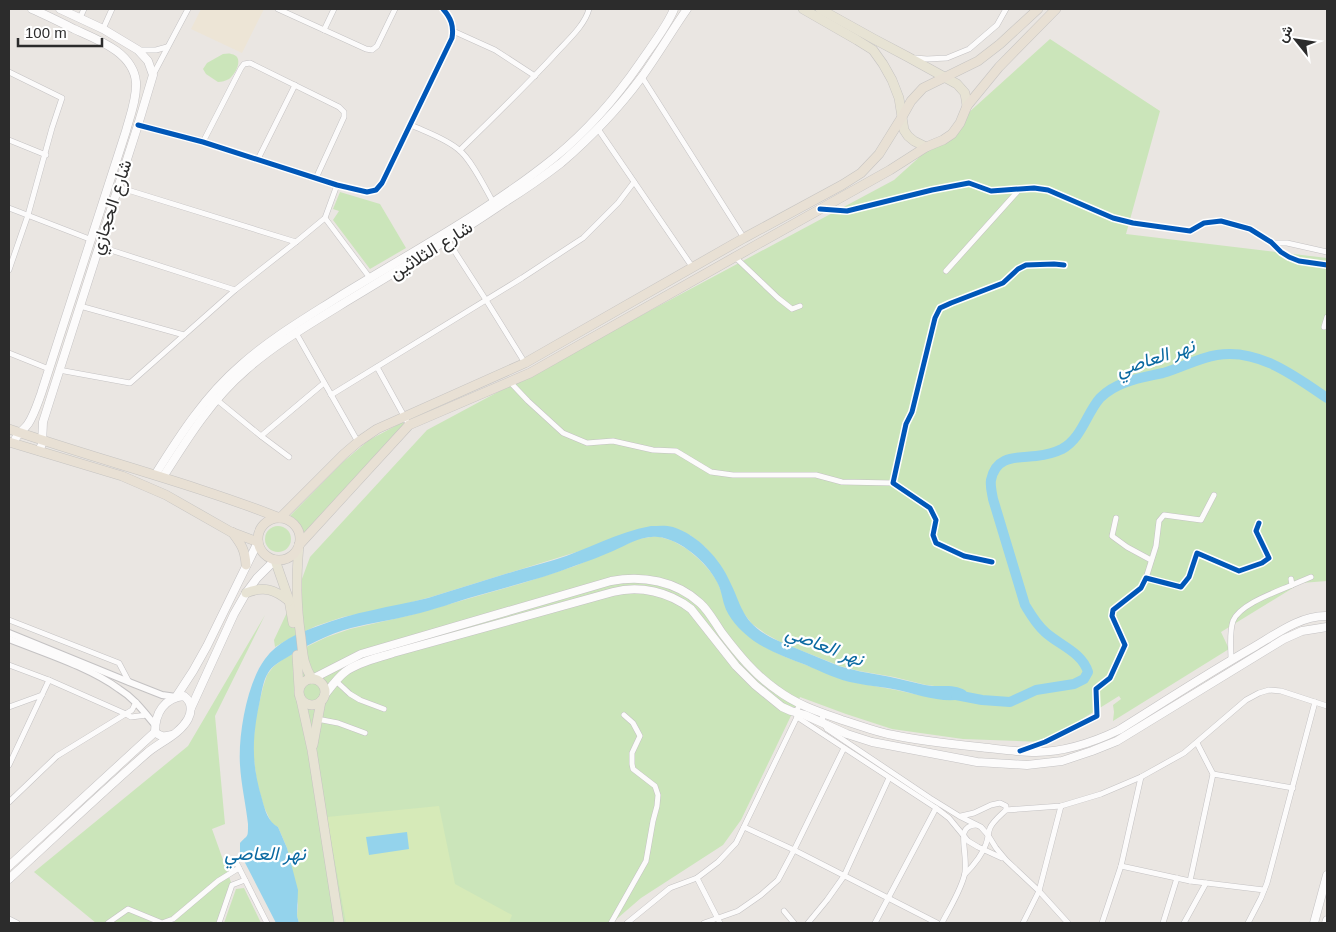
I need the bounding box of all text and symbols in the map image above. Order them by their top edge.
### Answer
scale bar [18,15,101,47]
north arrow [1271,15,1321,65]
text: ش [1274,22,1297,45]
text: 100 m [25,24,67,41]
street label: شارع الحجازي [86,157,141,259]
street label: شارع الثلاثين [386,217,477,285]
water label: نهر العاصي [1113,334,1200,385]
water label: نهر العاصي [781,621,868,675]
water label: نهر العاصي [224,843,307,869]

